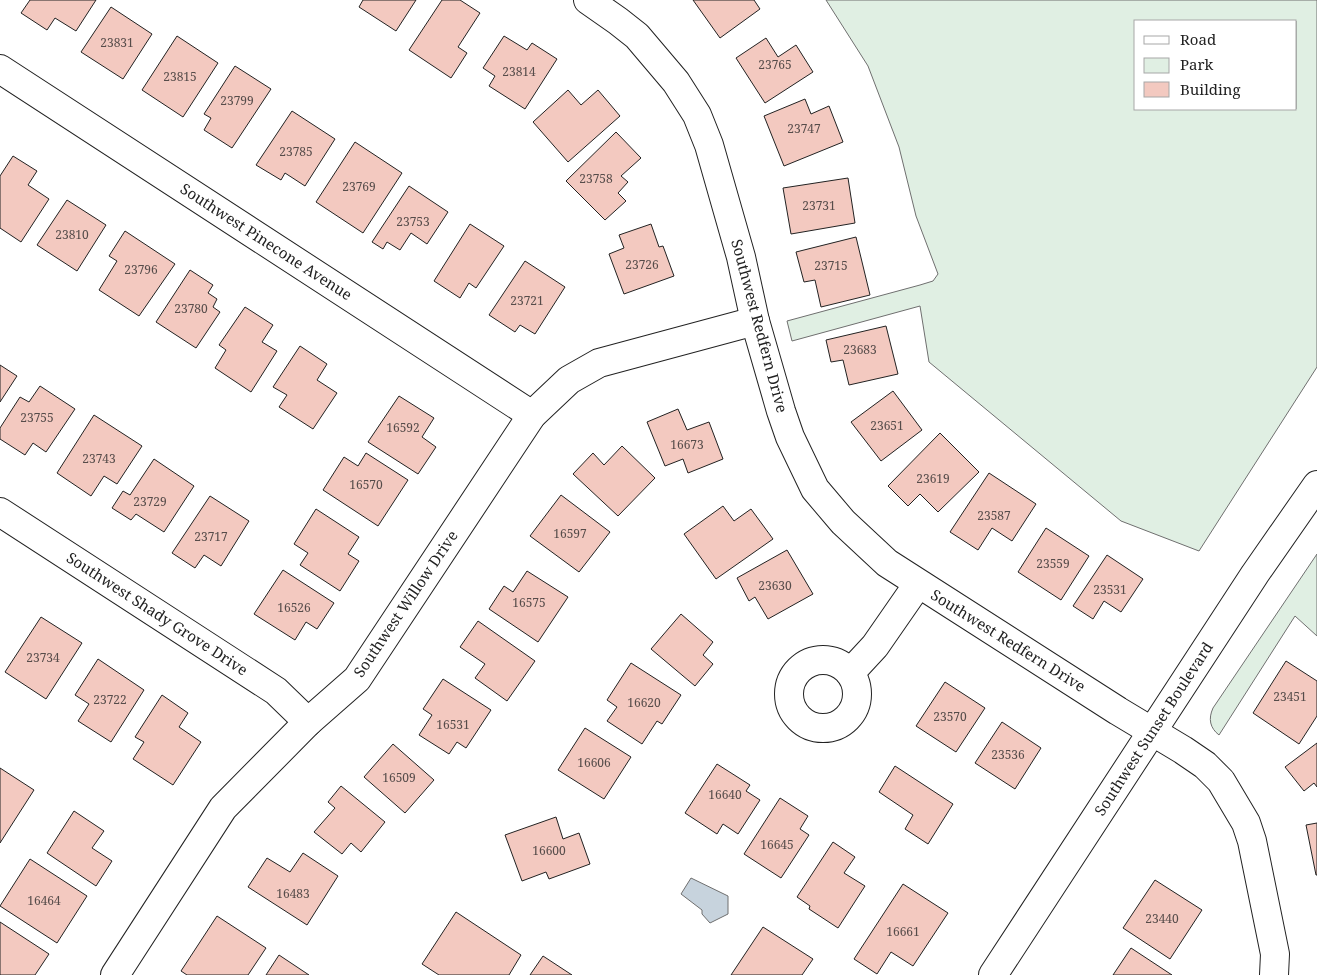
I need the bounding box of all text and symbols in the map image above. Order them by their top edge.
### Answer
legend [1134,20,1297,110]
text: Road [1180,29,1216,49]
house number: 23831 [100,34,134,51]
text: Park [1180,54,1214,74]
house number: 23765 [758,56,792,73]
house number: 23814 [502,63,536,80]
house number: 23815 [163,68,197,85]
text: Building [1180,79,1241,99]
house number: 23799 [220,92,254,109]
house number: 23747 [787,120,821,137]
house number: 23785 [279,143,313,160]
house number: 23758 [579,170,613,187]
street label: Southwest Pinecone Avenue [177,178,356,304]
house number: 23769 [342,178,376,195]
house number: 23731 [802,197,836,214]
house number: 23753 [396,213,430,230]
house number: 23810 [55,226,89,243]
street label: Southwest Redfern Drive [727,237,793,415]
house number: 23726 [625,256,659,273]
house number: 23715 [814,257,848,274]
house number: 23796 [124,261,158,278]
house number: 23721 [510,292,544,309]
house number: 23780 [174,300,208,317]
house number: 23683 [843,341,877,358]
house number: 23755 [20,409,54,426]
house number: 23651 [870,417,904,434]
house number: 16592 [386,419,420,436]
house number: 16673 [670,436,704,453]
house number: 23743 [82,450,116,467]
house number: 23619 [916,470,950,487]
house number: 16570 [349,476,383,493]
house number: 23729 [133,493,167,510]
house number: 23587 [977,507,1011,524]
house number: 16597 [553,525,587,542]
street label: Southwest Willow Drive [349,526,462,681]
house number: 23717 [194,528,228,545]
street label: Southwest Shady Grove Drive [63,547,252,679]
house number: 23559 [1036,555,1070,572]
house number: 23630 [758,577,792,594]
house number: 23531 [1093,581,1127,598]
street label: Southwest Redfern Drive [927,584,1090,696]
house number: 16575 [512,594,546,611]
house number: 16526 [277,599,311,616]
street label: Southwest Sunset Boulevard [1089,638,1217,819]
house number: 23734 [26,649,60,666]
house number: 23451 [1273,688,1307,705]
house number: 23722 [93,691,127,708]
house number: 16620 [627,694,661,711]
house number: 23570 [933,708,967,725]
house number: 16531 [436,716,470,733]
house number: 23536 [991,746,1025,763]
house number: 16606 [577,754,611,771]
house number: 16509 [382,769,416,786]
house number: 16640 [708,786,742,803]
house number: 16645 [760,836,794,853]
house number: 16600 [532,842,566,859]
house number: 16483 [276,885,310,902]
house number: 16464 [27,892,61,909]
house number: 23440 [1145,910,1179,927]
house number: 16661 [886,923,920,940]

